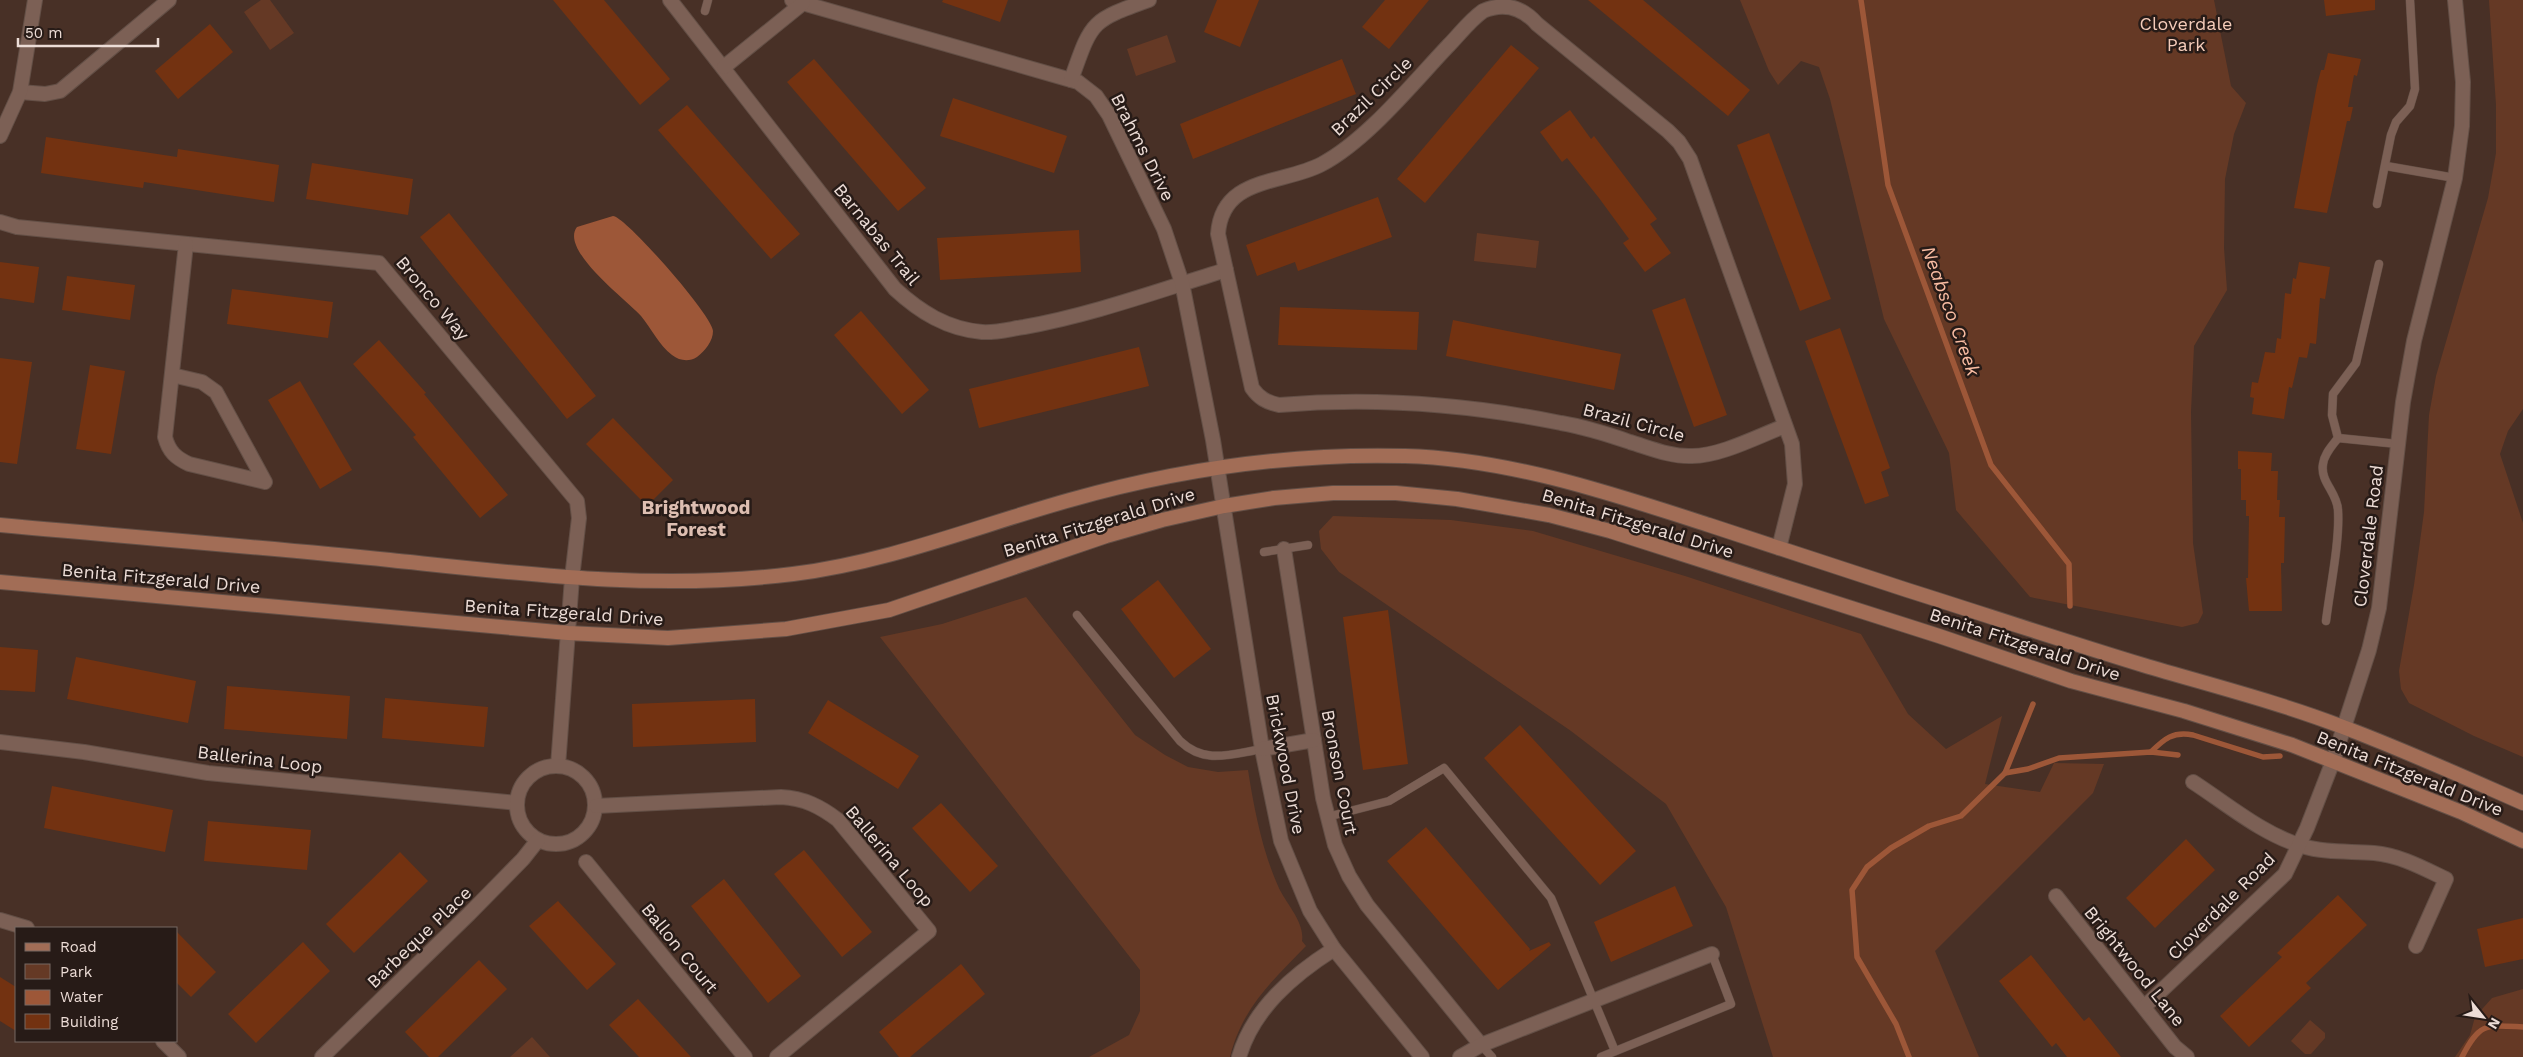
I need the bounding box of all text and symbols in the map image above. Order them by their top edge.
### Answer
park label: Cloverdale Park [2140,13,2232,55]
scale bar [18,15,158,47]
text: 50 m [25,24,62,42]
street label: Brazil Circle [1326,52,1416,140]
street label: Brahms Drive [1107,90,1179,204]
street label: Barnabas Trail [830,179,925,289]
water label: Neabsco Creek [1917,243,1985,380]
street label: Bronco Way [392,252,475,345]
street label: Brazil Circle [1581,398,1687,446]
street label: Cloverdale Road [2349,464,2387,608]
street label: Benita Fitzgerald Drive [1001,483,1197,561]
street label: Benita Fitzgerald Drive [1540,484,1736,562]
district label: Brightwood Forest [642,496,750,541]
street label: Benita Fitzgerald Drive [61,559,261,597]
street label: Benita Fitzgerald Drive [464,595,664,629]
street label: Benita Fitzgerald Drive [1927,603,2123,685]
street label: Brickwood Drive [1262,692,1310,836]
street label: Bronson Court [1318,708,1363,837]
street label: Benita Fitzgerald Drive [2314,726,2506,820]
street label: Ballerina Loop [196,741,324,777]
street label: Ballerina Loop [841,801,939,911]
street label: Cloverdale Road [2163,848,2279,964]
street label: Barbeque Place [362,882,476,992]
street label: Ballon Court [637,899,723,998]
street label: Brightwood Lane [2080,902,2190,1030]
legend [15,927,178,1042]
text: Road [60,938,97,956]
text: Park [60,963,93,981]
text: Water [60,988,103,1006]
north arrow [2458,992,2508,1042]
text: Building [60,1013,118,1031]
text: N [2485,1015,2504,1032]

